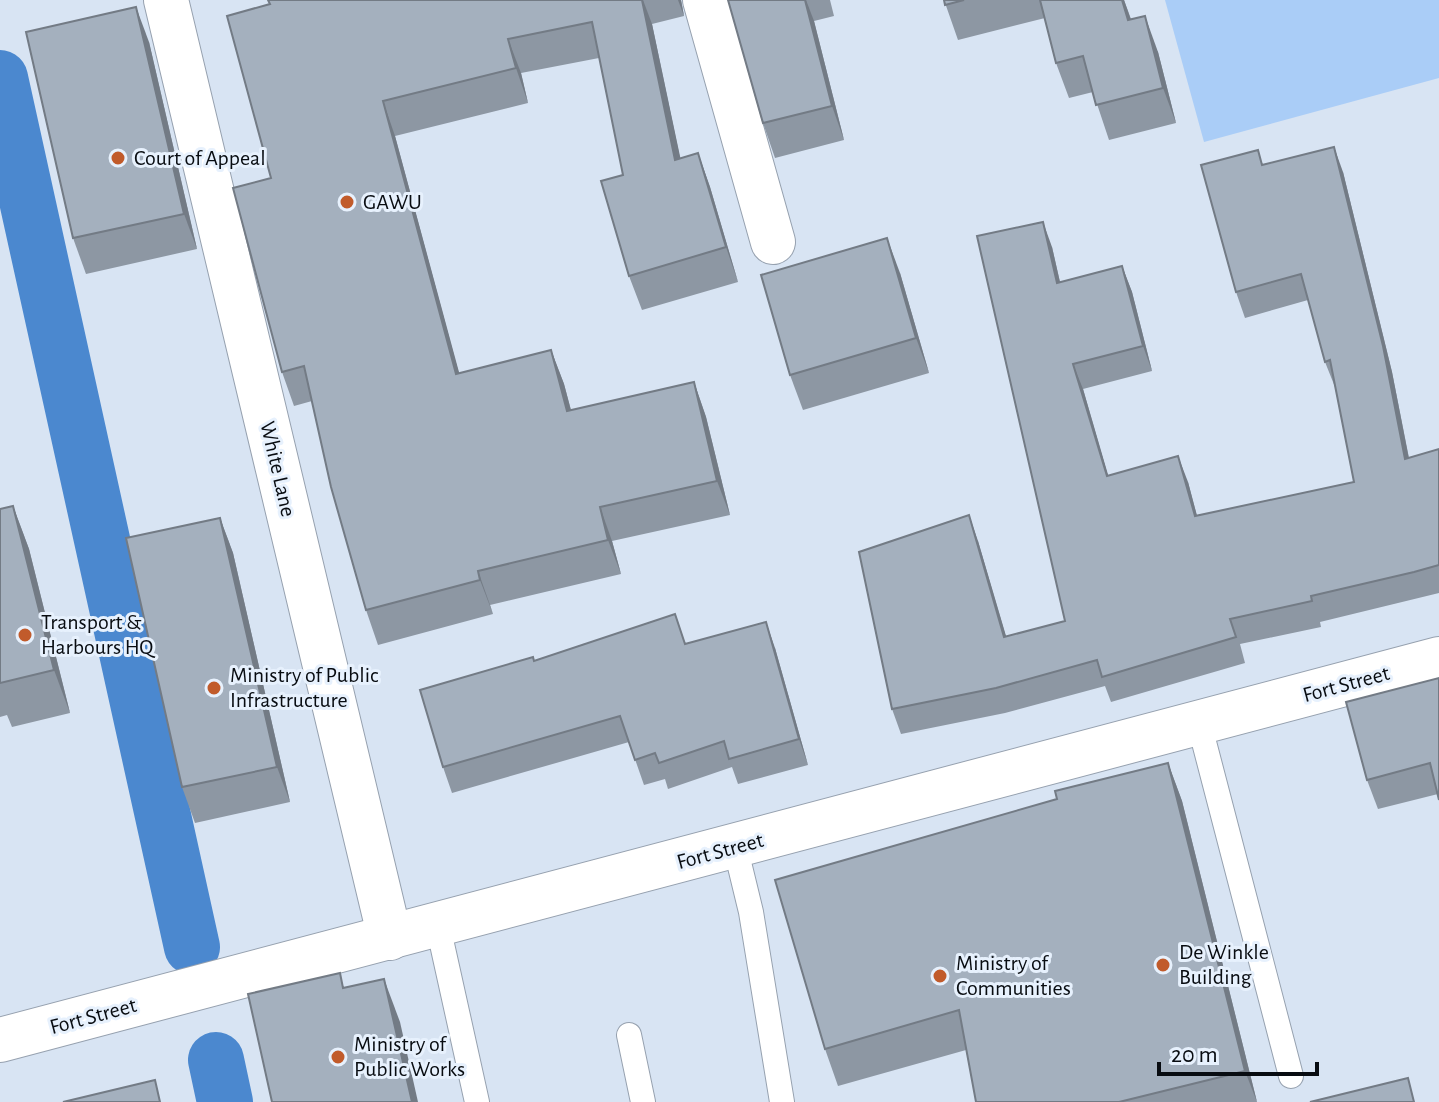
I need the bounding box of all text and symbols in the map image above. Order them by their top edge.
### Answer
place label: Court of Appeal [134,147,266,169]
marker: Court of Appeal [109,149,127,167]
place label: GAWU [363,191,422,213]
marker: GAWU [338,193,356,211]
street label: White Lane [256,419,300,519]
place label: Transport & Harbours HQ [41,611,156,658]
marker: Transport & Harbours HQ [16,626,34,644]
street label: Fort Street [1300,662,1392,706]
place label: Ministry of Public Infrastructure [230,664,379,711]
marker: Ministry of Public Infrastructure [205,679,223,697]
street label: Fort Street [674,829,766,873]
place label: De Winkle Building [1179,941,1269,988]
place label: Ministry of Communities [956,952,1071,999]
marker: De Winkle Building [1154,956,1172,974]
marker: Ministry of Communities [931,967,949,985]
street label: Fort Street [47,994,139,1038]
scale bar [1159,1026,1317,1076]
place label: Ministry of Public Works [354,1033,465,1080]
text: 20 m [1171,1043,1218,1067]
marker: Ministry of Public Works [329,1048,347,1066]

